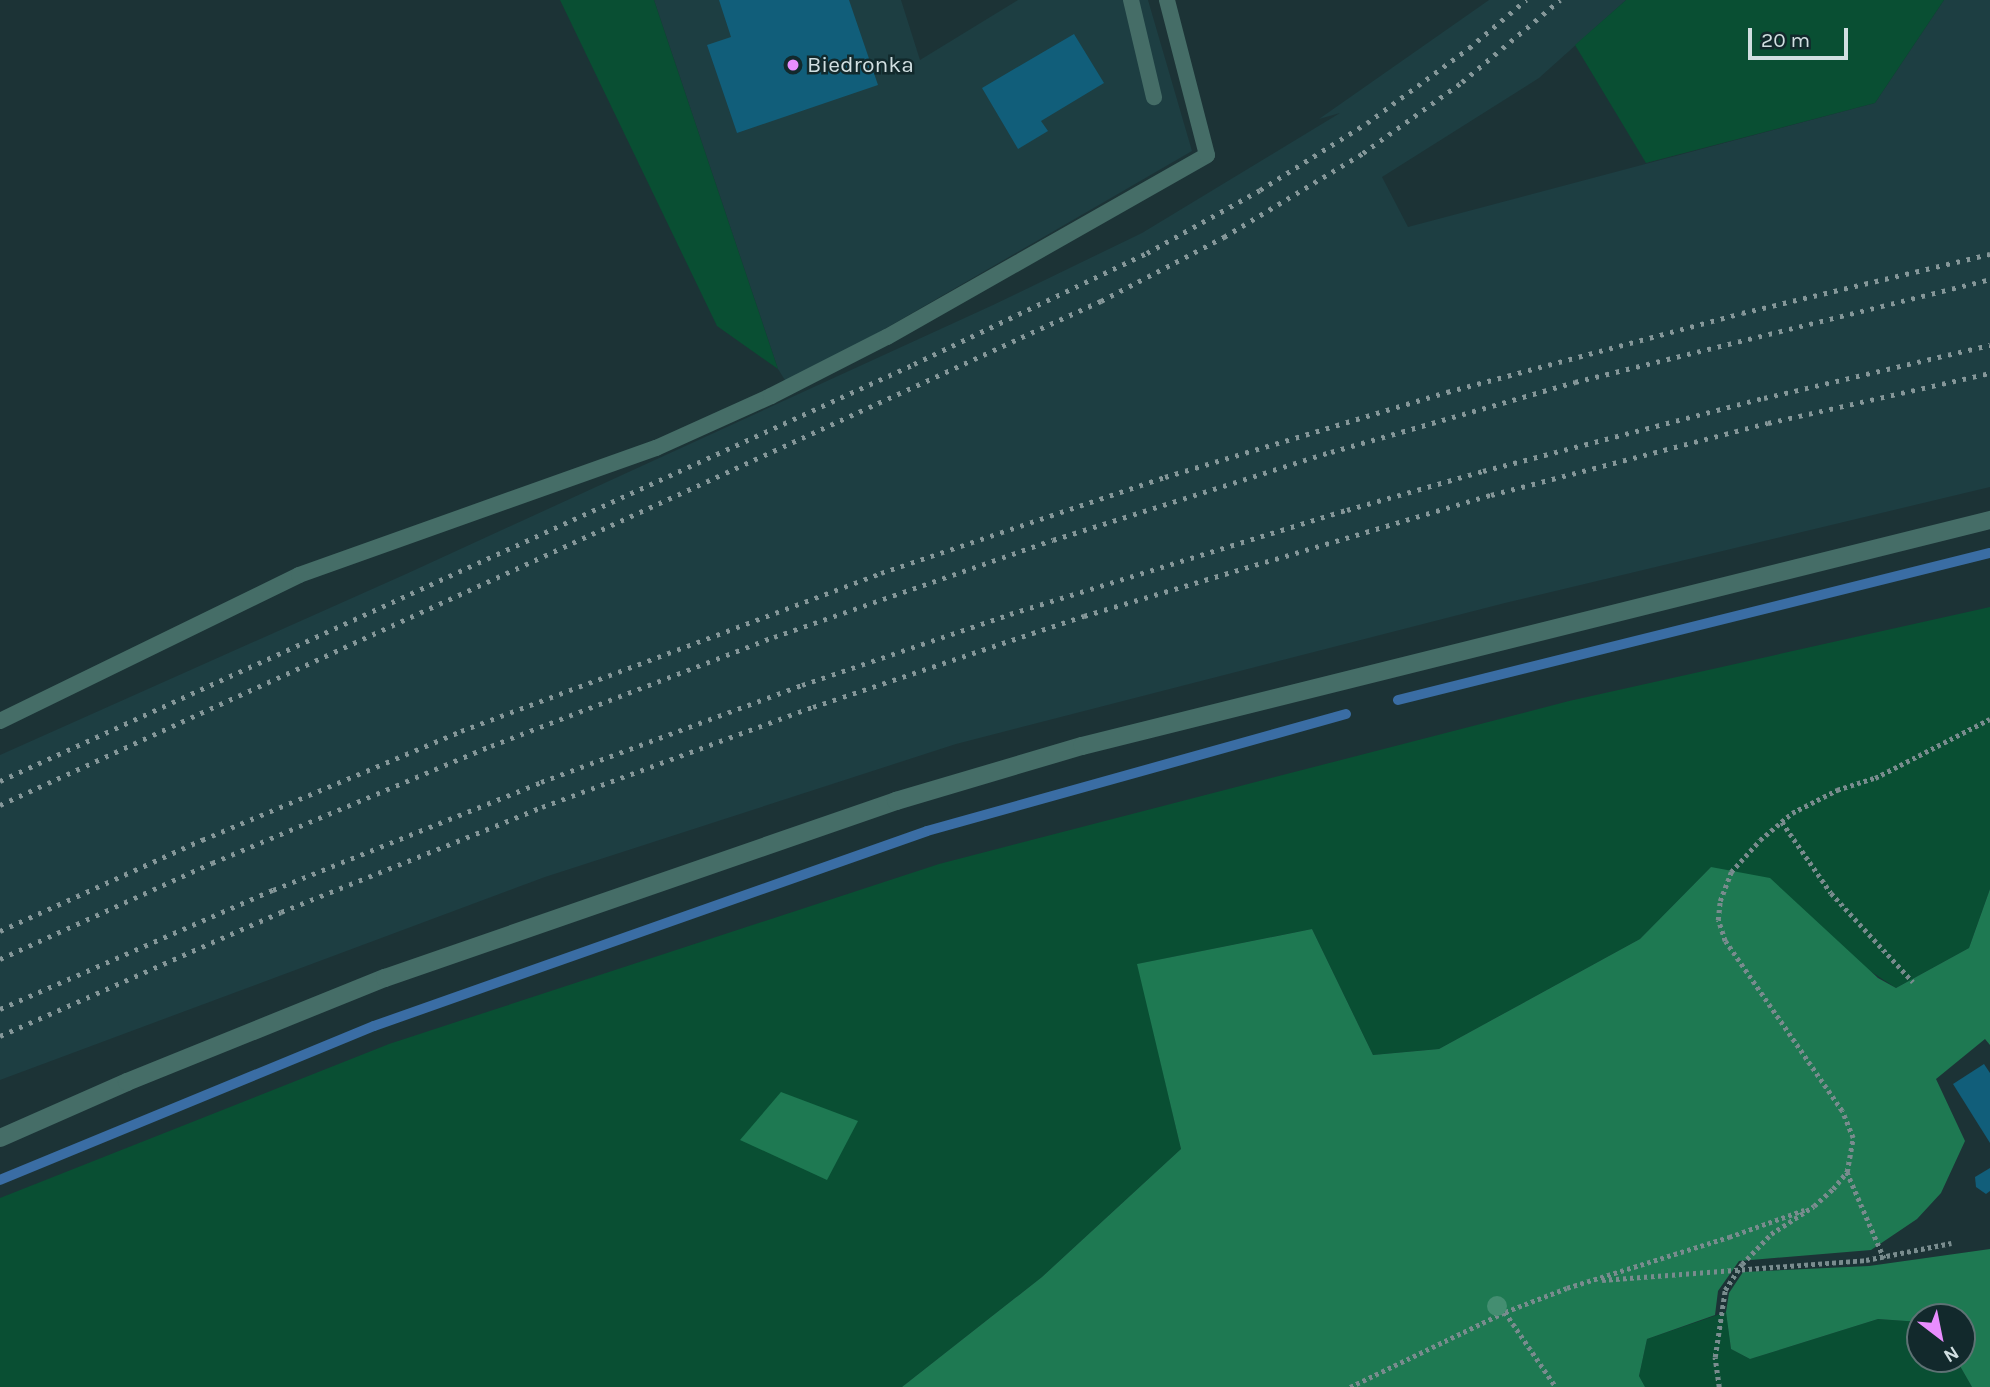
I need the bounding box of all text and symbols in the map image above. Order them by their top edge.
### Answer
scale bar [1752,14,1852,58]
text: 20 m [1761,28,1810,52]
place label: Biedronka [807,51,914,79]
marker: Biedronka [785,57,801,73]
north arrow [1906,1303,1976,1373]
text: N [1939,1341,1963,1367]

